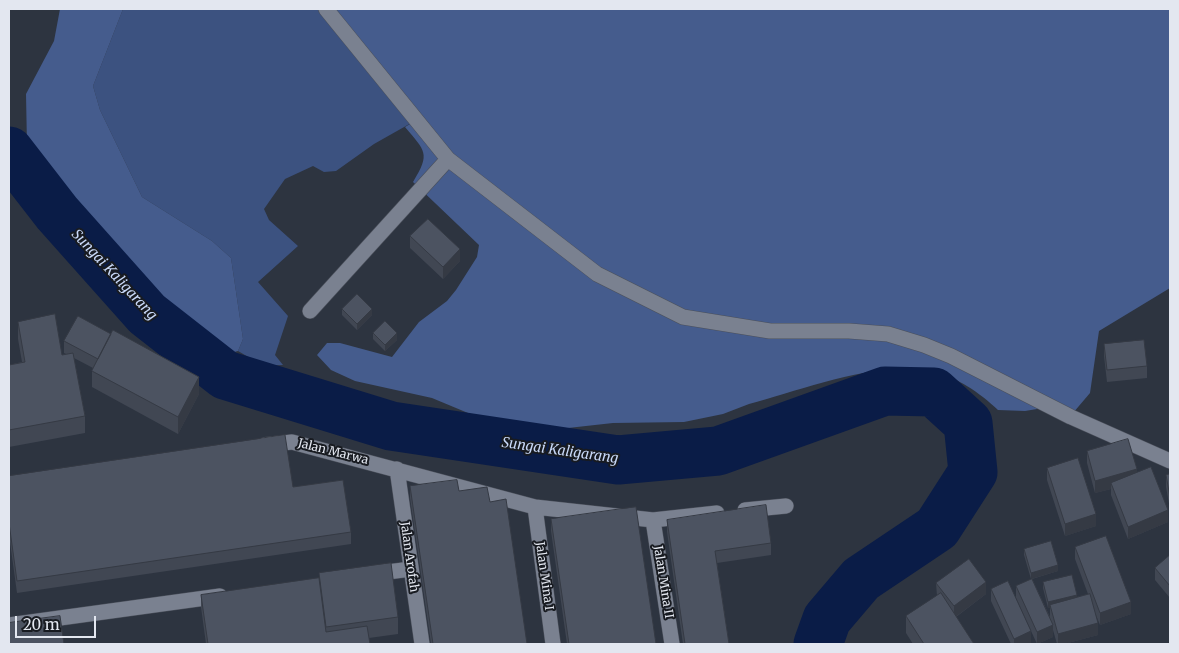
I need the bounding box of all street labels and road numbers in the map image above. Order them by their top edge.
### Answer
street label: Jalan Marwa [296,436,370,468]
street label: Jalan Arofah [397,521,421,593]
street label: Jalan Mina I [532,541,556,611]
street label: Jalan Mina II [650,545,676,619]

